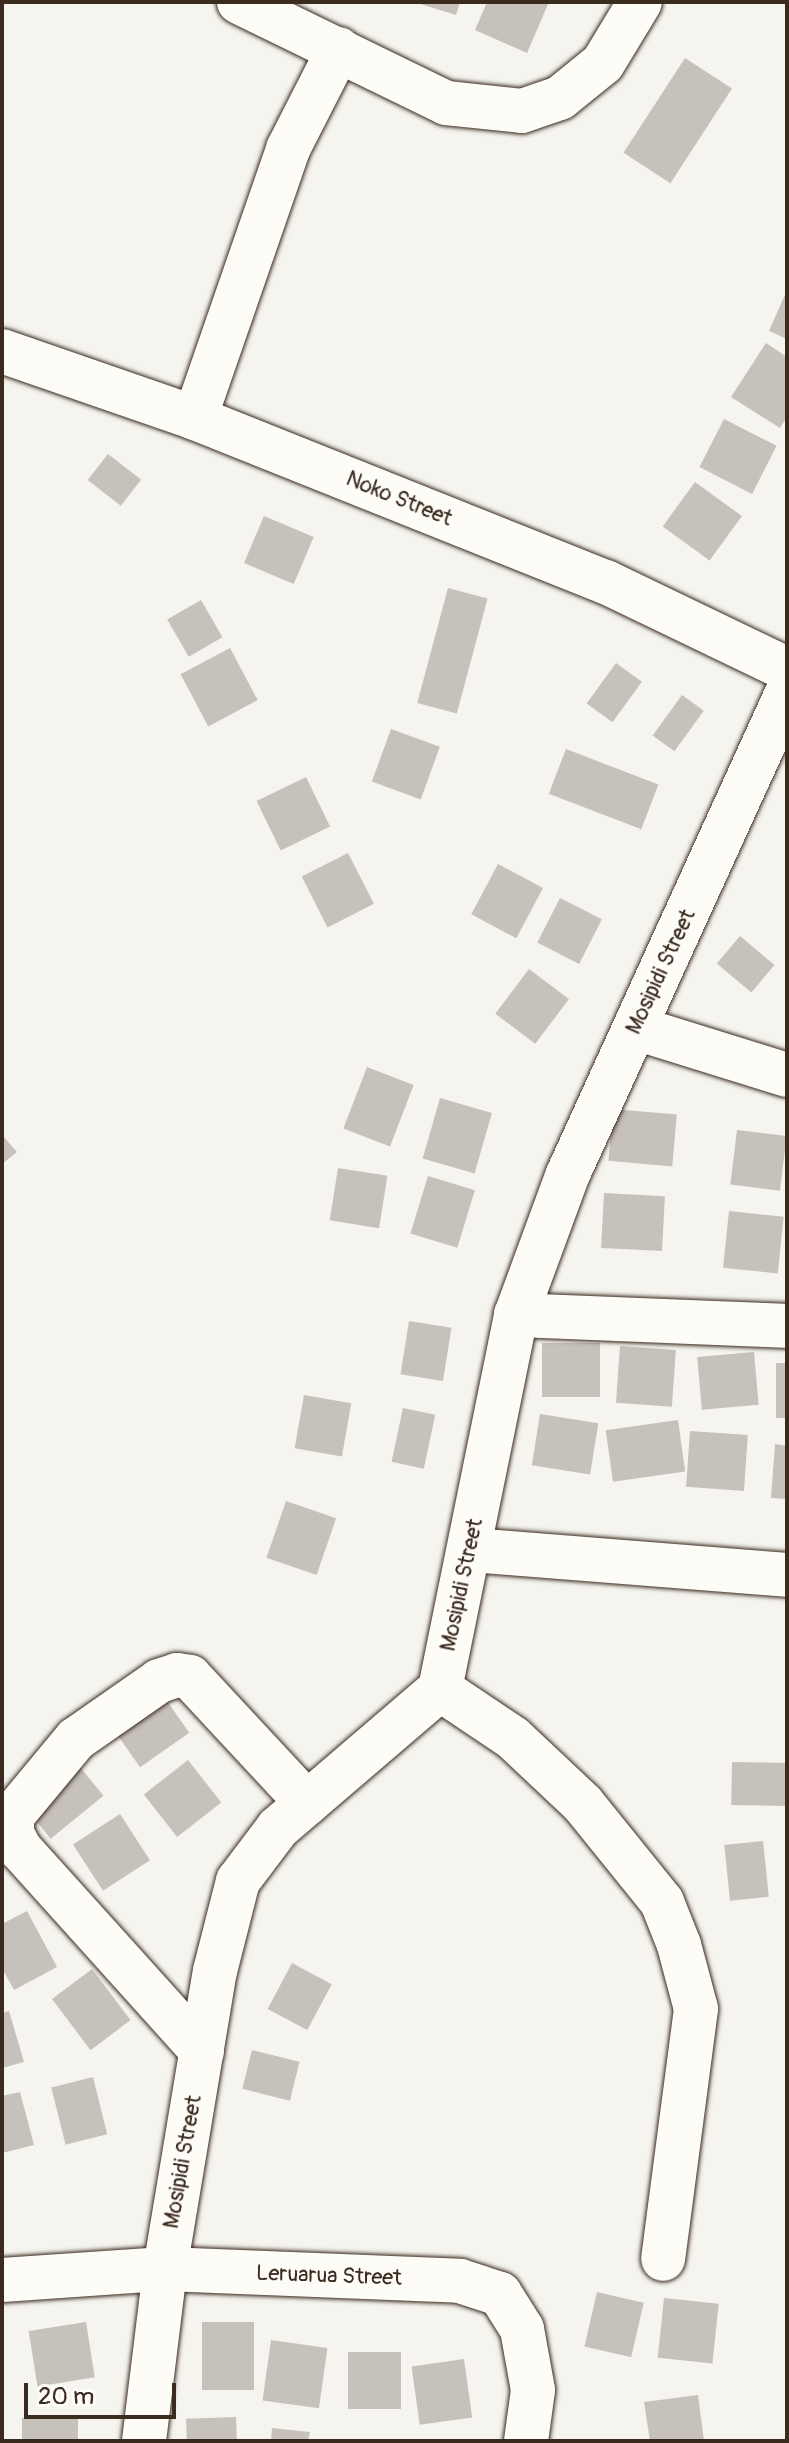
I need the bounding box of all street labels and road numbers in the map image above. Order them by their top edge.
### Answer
street label: Noko Street [342,466,456,532]
street label: Mosipidi Street [621,905,701,1039]
street label: Mosipidi Street [435,1516,489,1654]
street label: Mosipidi Street [158,2093,208,2231]
street label: Leruarua Street [256,2260,402,2292]

